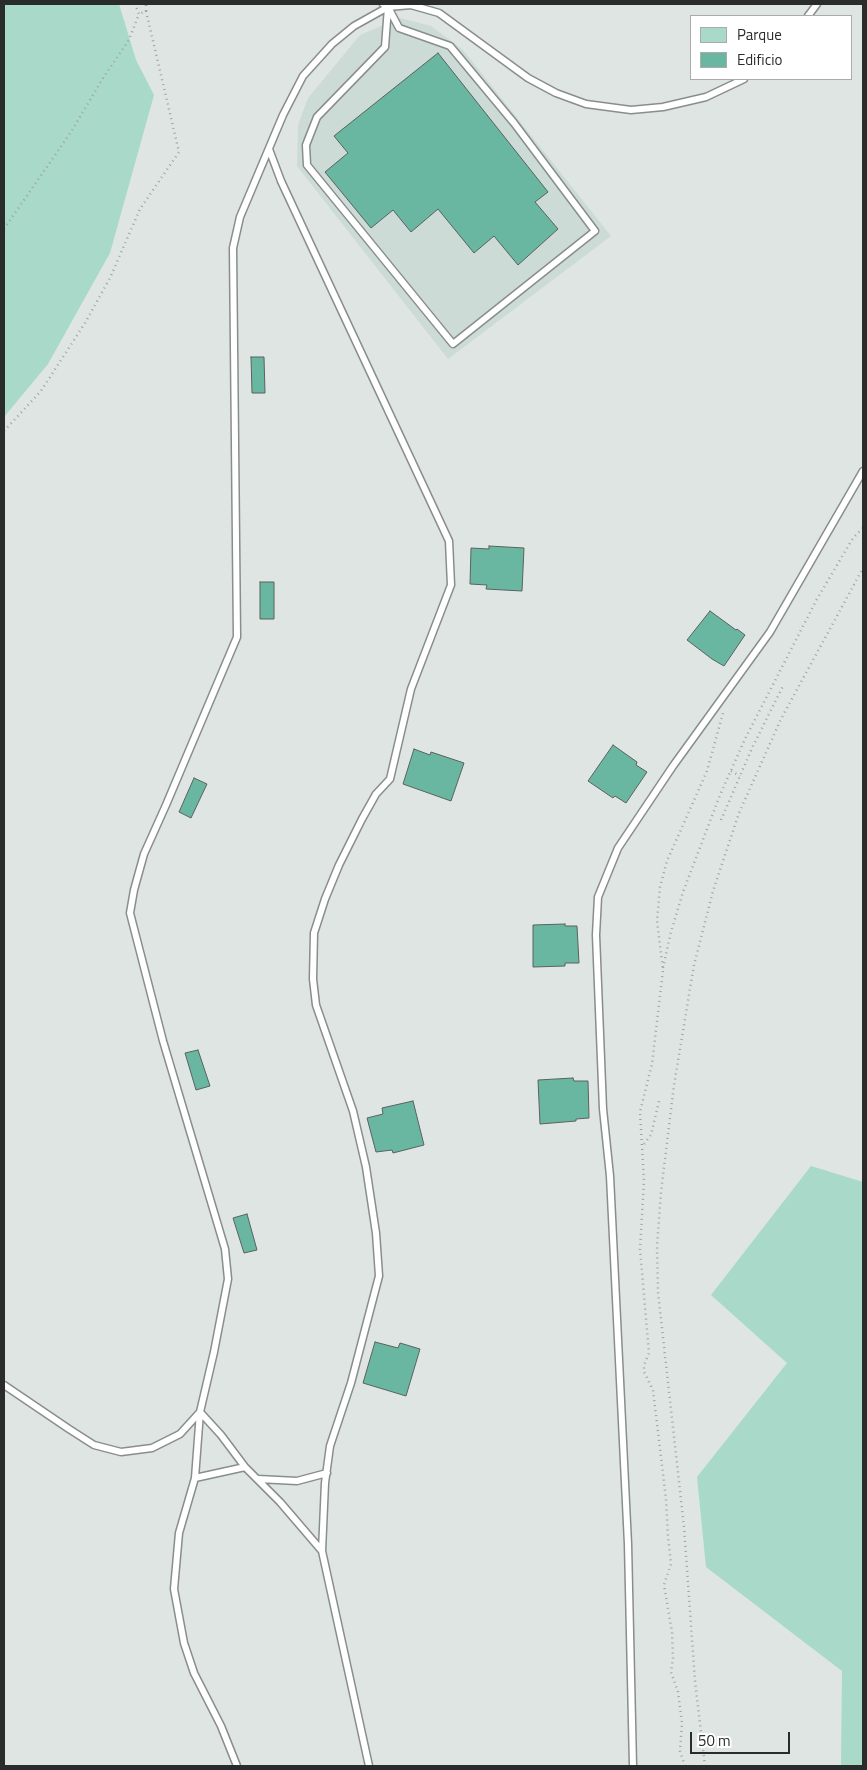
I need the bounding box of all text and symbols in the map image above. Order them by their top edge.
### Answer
legend [690,15,852,80]
text: Parque [737,23,782,46]
text: Edificio [737,48,782,71]
scale bar [692,1722,792,1754]
text: 50 m [698,1729,731,1752]

